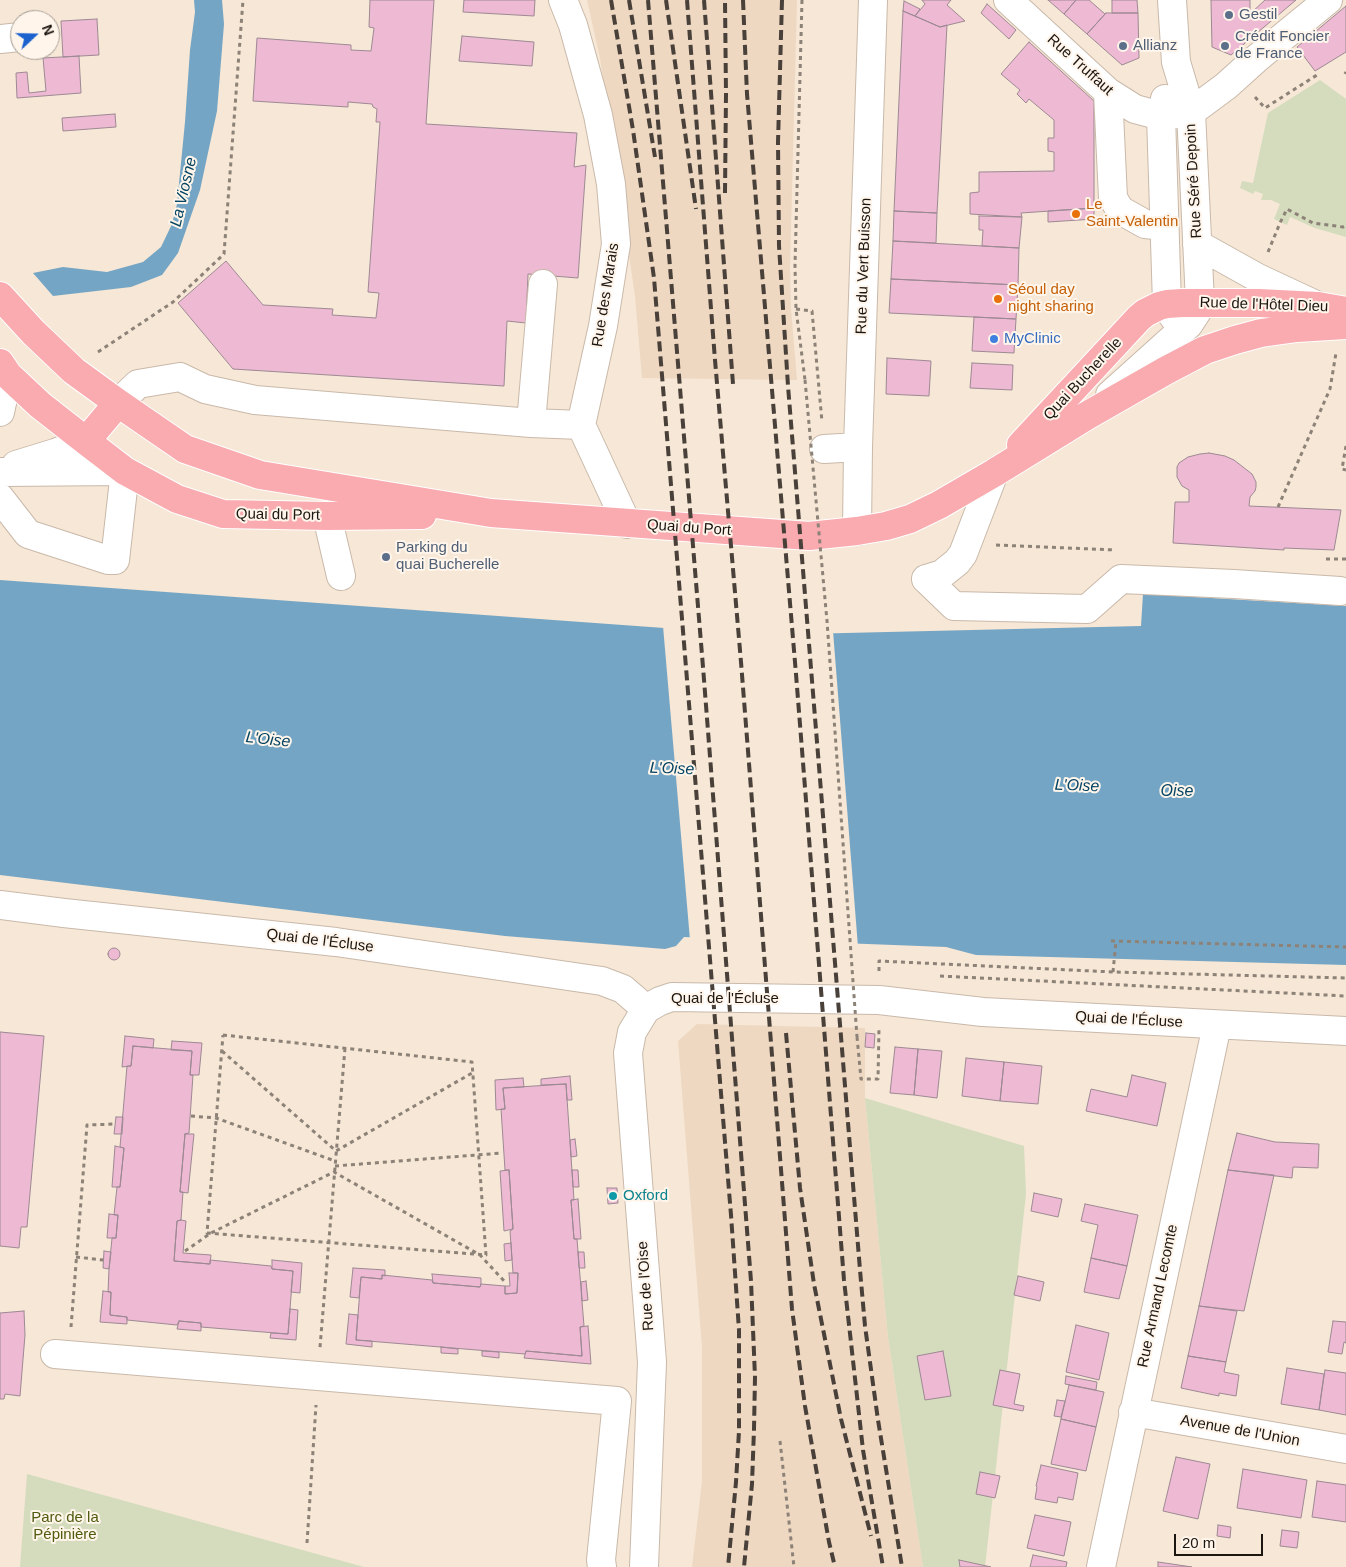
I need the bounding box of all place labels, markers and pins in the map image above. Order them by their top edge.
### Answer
place label: Gestil [1239,6,1277,24]
marker: Gestil [1223,9,1235,21]
place label: Crédit Foncier de France [1235,28,1329,63]
place label: Allianz [1133,37,1177,55]
marker: Allianz [1117,40,1129,52]
marker: Crédit Foncier de France [1219,40,1231,52]
place label: Le Saint-Valentin [1086,196,1178,231]
marker: Le Saint-Valentin [1070,208,1082,220]
place label: Séoul day night sharing [1008,281,1094,316]
marker: Séoul day night sharing [992,293,1004,305]
place label: MyClinic [1004,330,1061,348]
marker: MyClinic [988,333,1000,345]
place label: Parking du quai Bucherelle [396,539,499,574]
marker: Parking du quai Bucherelle [380,551,392,563]
place label: Oxford [623,1187,668,1205]
marker: Oxford [607,1190,619,1202]

